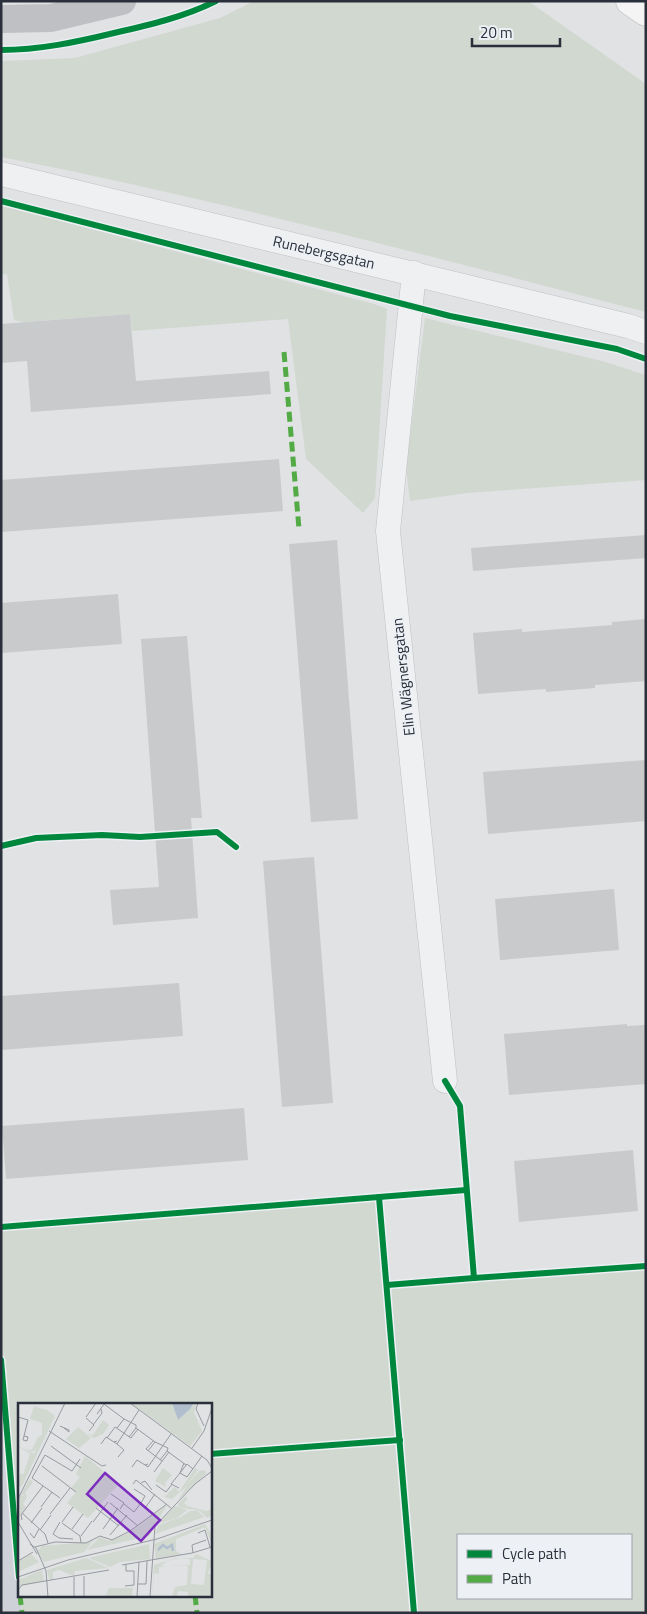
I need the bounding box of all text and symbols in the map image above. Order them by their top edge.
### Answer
scale bar [472,15,560,47]
text: 20 m [480,21,513,44]
street label: Runebergsgatan [271,229,377,275]
street label: Elin Wägnersgatan [385,617,421,737]
inset map [18,1403,211,1596]
legend [457,1534,632,1599]
text: Cycle path [502,1542,567,1565]
text: Path [502,1567,532,1590]

